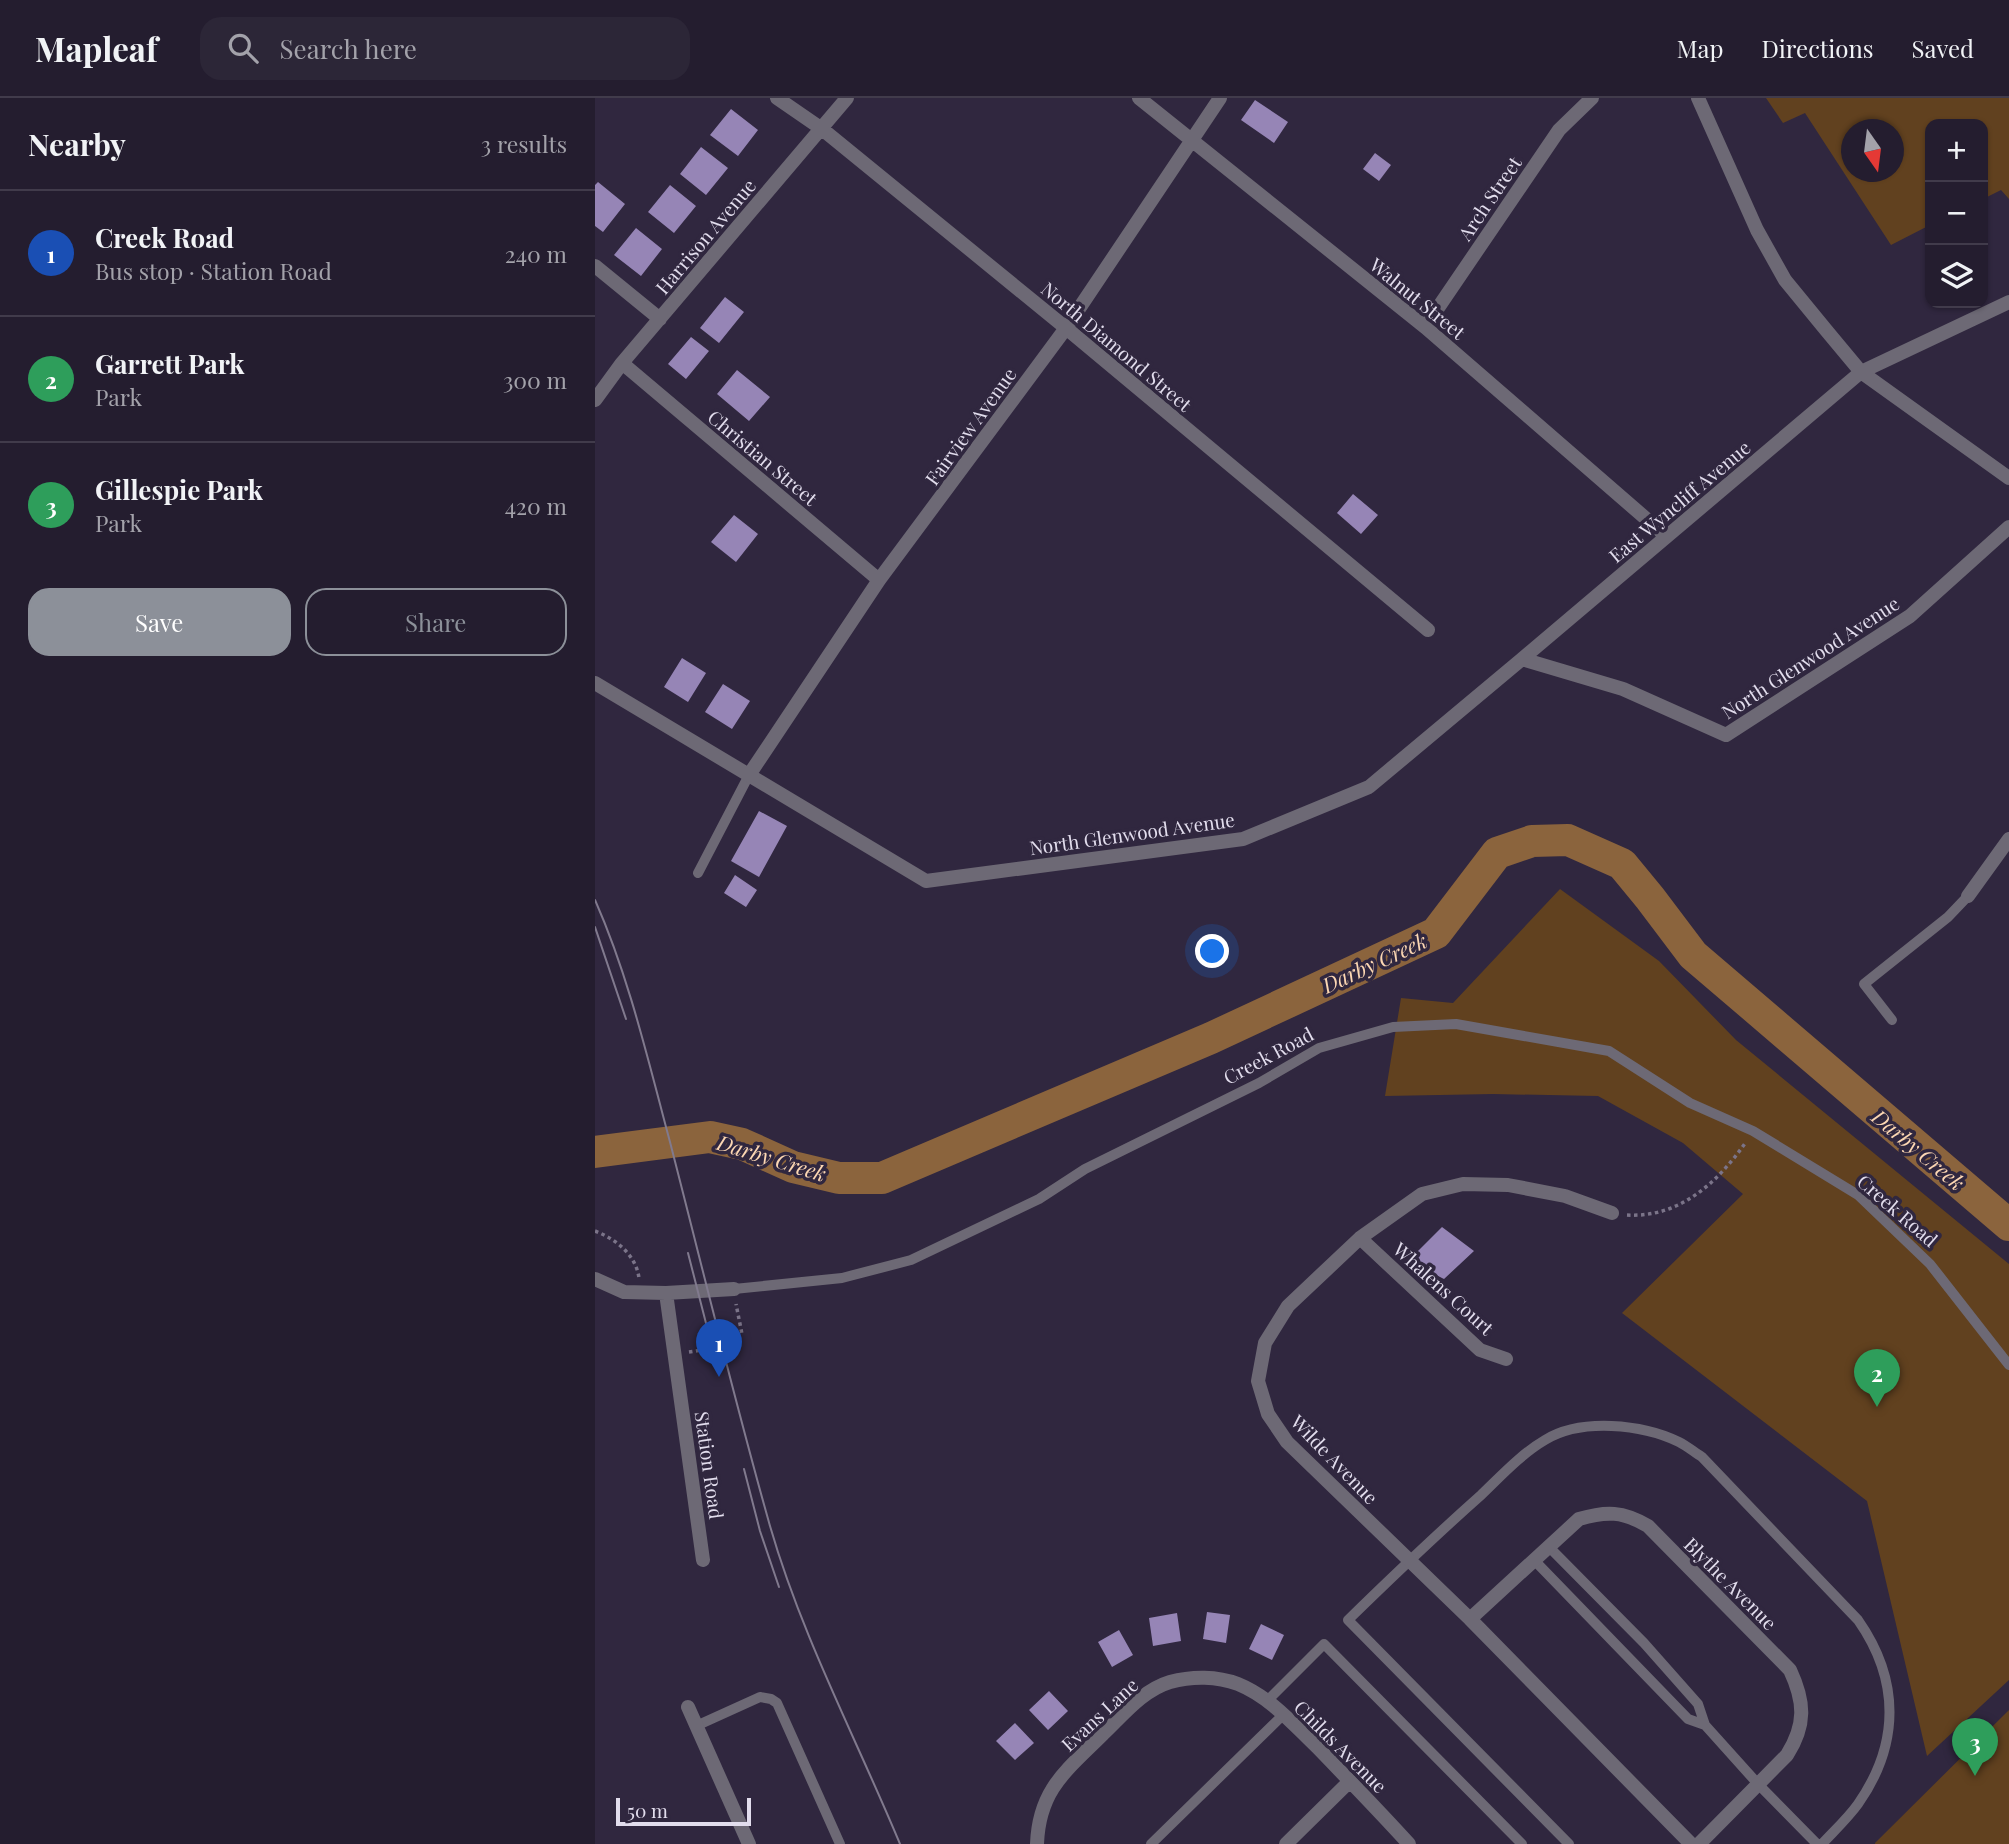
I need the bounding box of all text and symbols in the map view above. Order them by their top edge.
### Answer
search box [200,17,690,80]
text: Mapleaf [35,26,158,70]
icon: search [224,29,262,67]
text: Search here [280,31,417,66]
text: Map [1677,32,1723,64]
text: Directions [1761,32,1874,64]
text: Saved [1912,32,1974,64]
north arrow [1841,119,1904,182]
map controls [1925,119,1988,308]
button: + [1925,119,1988,182]
text: Nearby [28,124,126,164]
text: 3 results [481,128,567,159]
street label: Arch Street [1451,151,1527,246]
street label: Harrison Avenue [649,173,761,299]
button: − [1925,182,1988,245]
text: Creek Road [95,220,234,255]
text: 1 [47,238,55,269]
text: 240 m [505,238,567,269]
button: layers [1925,245,1988,308]
street label: Walnut Street [1364,251,1471,345]
text: Bus stop · Station Road [95,255,332,286]
street label: North Diamond Street [1036,275,1198,417]
text: Garrett Park [95,346,245,381]
street label: Fairview Avenue [919,362,1021,490]
text: 2 [45,364,57,395]
text: 300 m [503,364,567,395]
text: Park [95,381,142,412]
street label: Christian Street [703,403,824,511]
street label: East Wyncliff Avenue [1603,434,1755,568]
text: Gillespie Park [95,472,263,507]
text: 3 [45,490,57,521]
text: 420 m [505,490,567,521]
text: Park [95,507,142,538]
button: Save [28,588,291,656]
button: Share [305,588,567,656]
street label: North Glenwood Avenue [1716,590,1904,724]
street label: North Glenwood Avenue [1028,806,1236,860]
water label: Darby Creek [1316,925,1431,999]
your location [1195,934,1229,968]
street label: Creek Road [1218,1020,1318,1090]
water label: Darby Creek [1866,1101,1971,1196]
water label: Darby Creek [713,1127,830,1187]
street label: Creek Road [1852,1168,1944,1252]
street label: Whalens Court [1387,1235,1500,1340]
pin: 1 [696,1319,742,1377]
pin: 2 [1854,1349,1900,1407]
street label: Wilde Avenue [1285,1408,1384,1509]
street label: Station Road [690,1409,730,1521]
street label: Blythe Avenue [1679,1531,1783,1635]
street label: Evans Lane [1055,1672,1143,1756]
street label: Childs Avenue [1289,1694,1393,1798]
pin: 3 [1952,1718,1998,1776]
scale bar [616,1795,751,1827]
text: 50 m [627,1797,668,1823]

